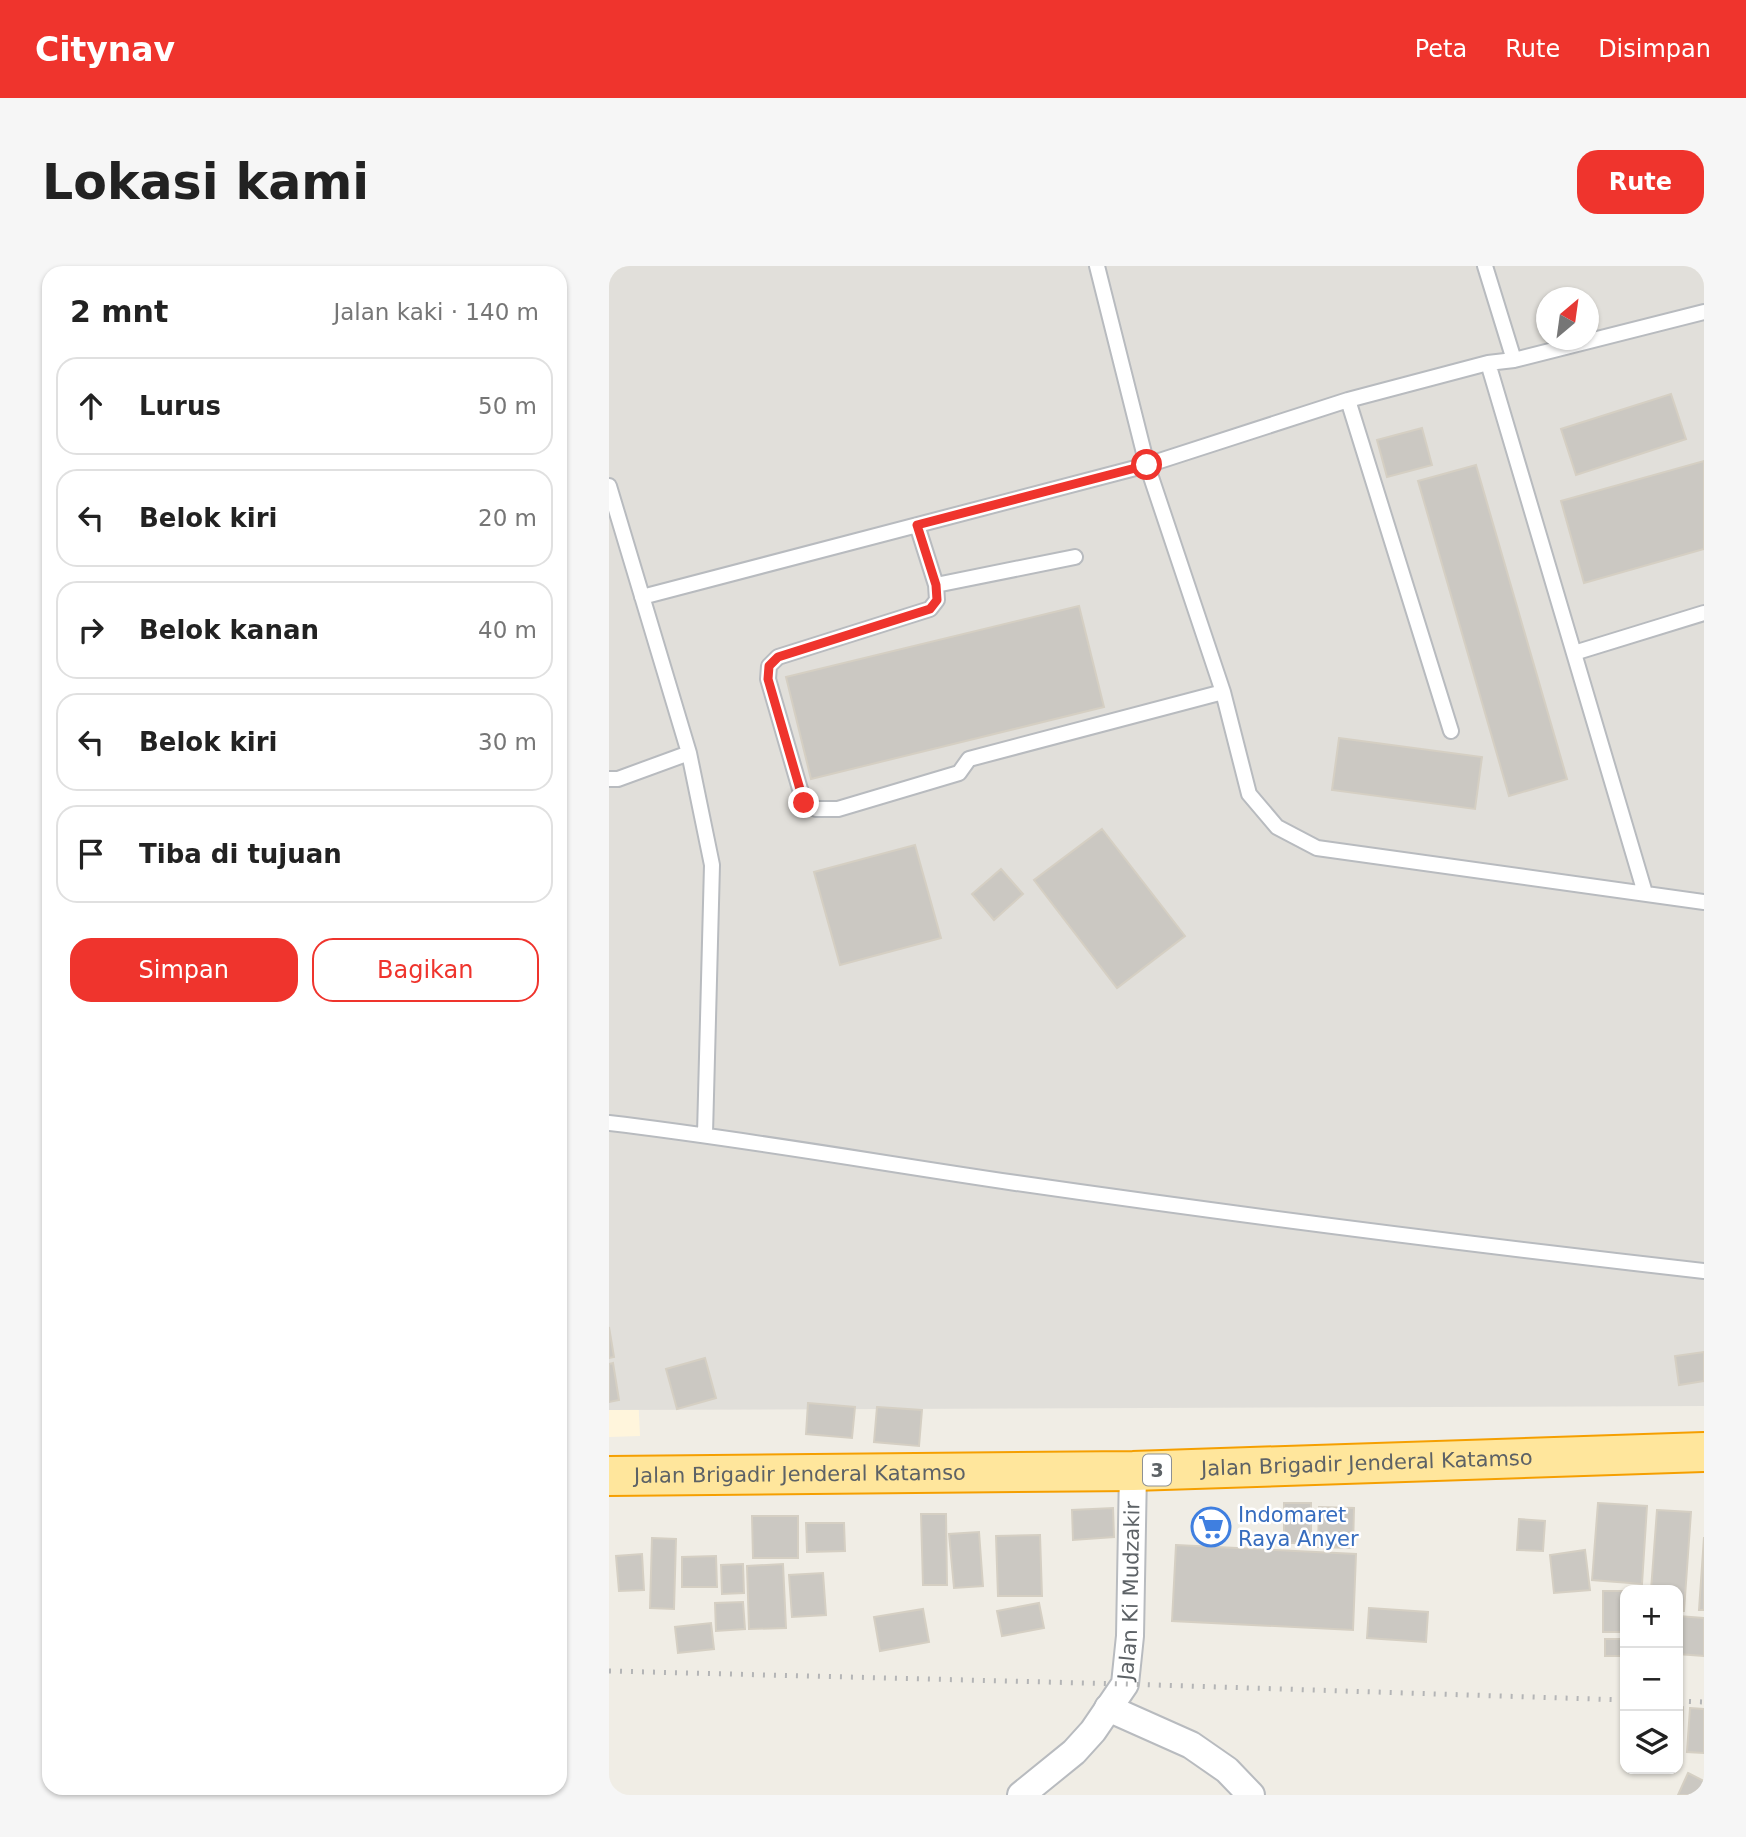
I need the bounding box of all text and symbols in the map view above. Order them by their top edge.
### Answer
text: Citynav [35,30,175,69]
text: Peta [1415,35,1467,63]
text: Rute [1505,35,1560,63]
text: Disimpan [1598,35,1711,63]
button: Rute [1577,150,1704,214]
text: Lokasi kami [42,154,369,211]
north arrow [1536,287,1599,350]
text: 2 mnt [70,294,168,329]
text: Jalan kaki · 140 m [333,299,539,325]
icon: ahead [72,387,110,425]
text: Lurus [139,391,221,421]
text: 50 m [478,393,537,419]
route start [1131,449,1162,480]
icon: left [72,499,110,537]
text: Belok kiri [139,503,278,533]
text: 20 m [478,505,537,531]
icon: right [72,611,110,649]
text: Belok kanan [139,615,319,645]
text: 40 m [478,617,537,643]
icon: left [72,723,110,761]
text: Belok kiri [139,727,278,757]
text: 30 m [478,729,537,755]
route end [788,787,819,818]
icon: arrive [72,835,110,873]
text: Tiba di tujuan [139,839,342,869]
button: Simpan [70,938,298,1002]
button: Bagikan [312,938,539,1002]
street label: Jalan Brigadir Jenderal Katamso [1199,1446,1533,1481]
road number: 3 [1143,1454,1171,1486]
street label: Jalan Brigadir Jenderal Katamso [632,1461,966,1488]
street label: Jalan Ki Mudzakir [1113,1500,1144,1683]
place label: Indomaret Raya Anyer [1238,1503,1359,1551]
supermarket icon: Indomaret Raya Anyer [1190,1506,1232,1548]
map controls [1620,1585,1683,1774]
button: + [1620,1585,1683,1648]
button: − [1620,1648,1683,1711]
button: layers [1620,1711,1683,1774]

